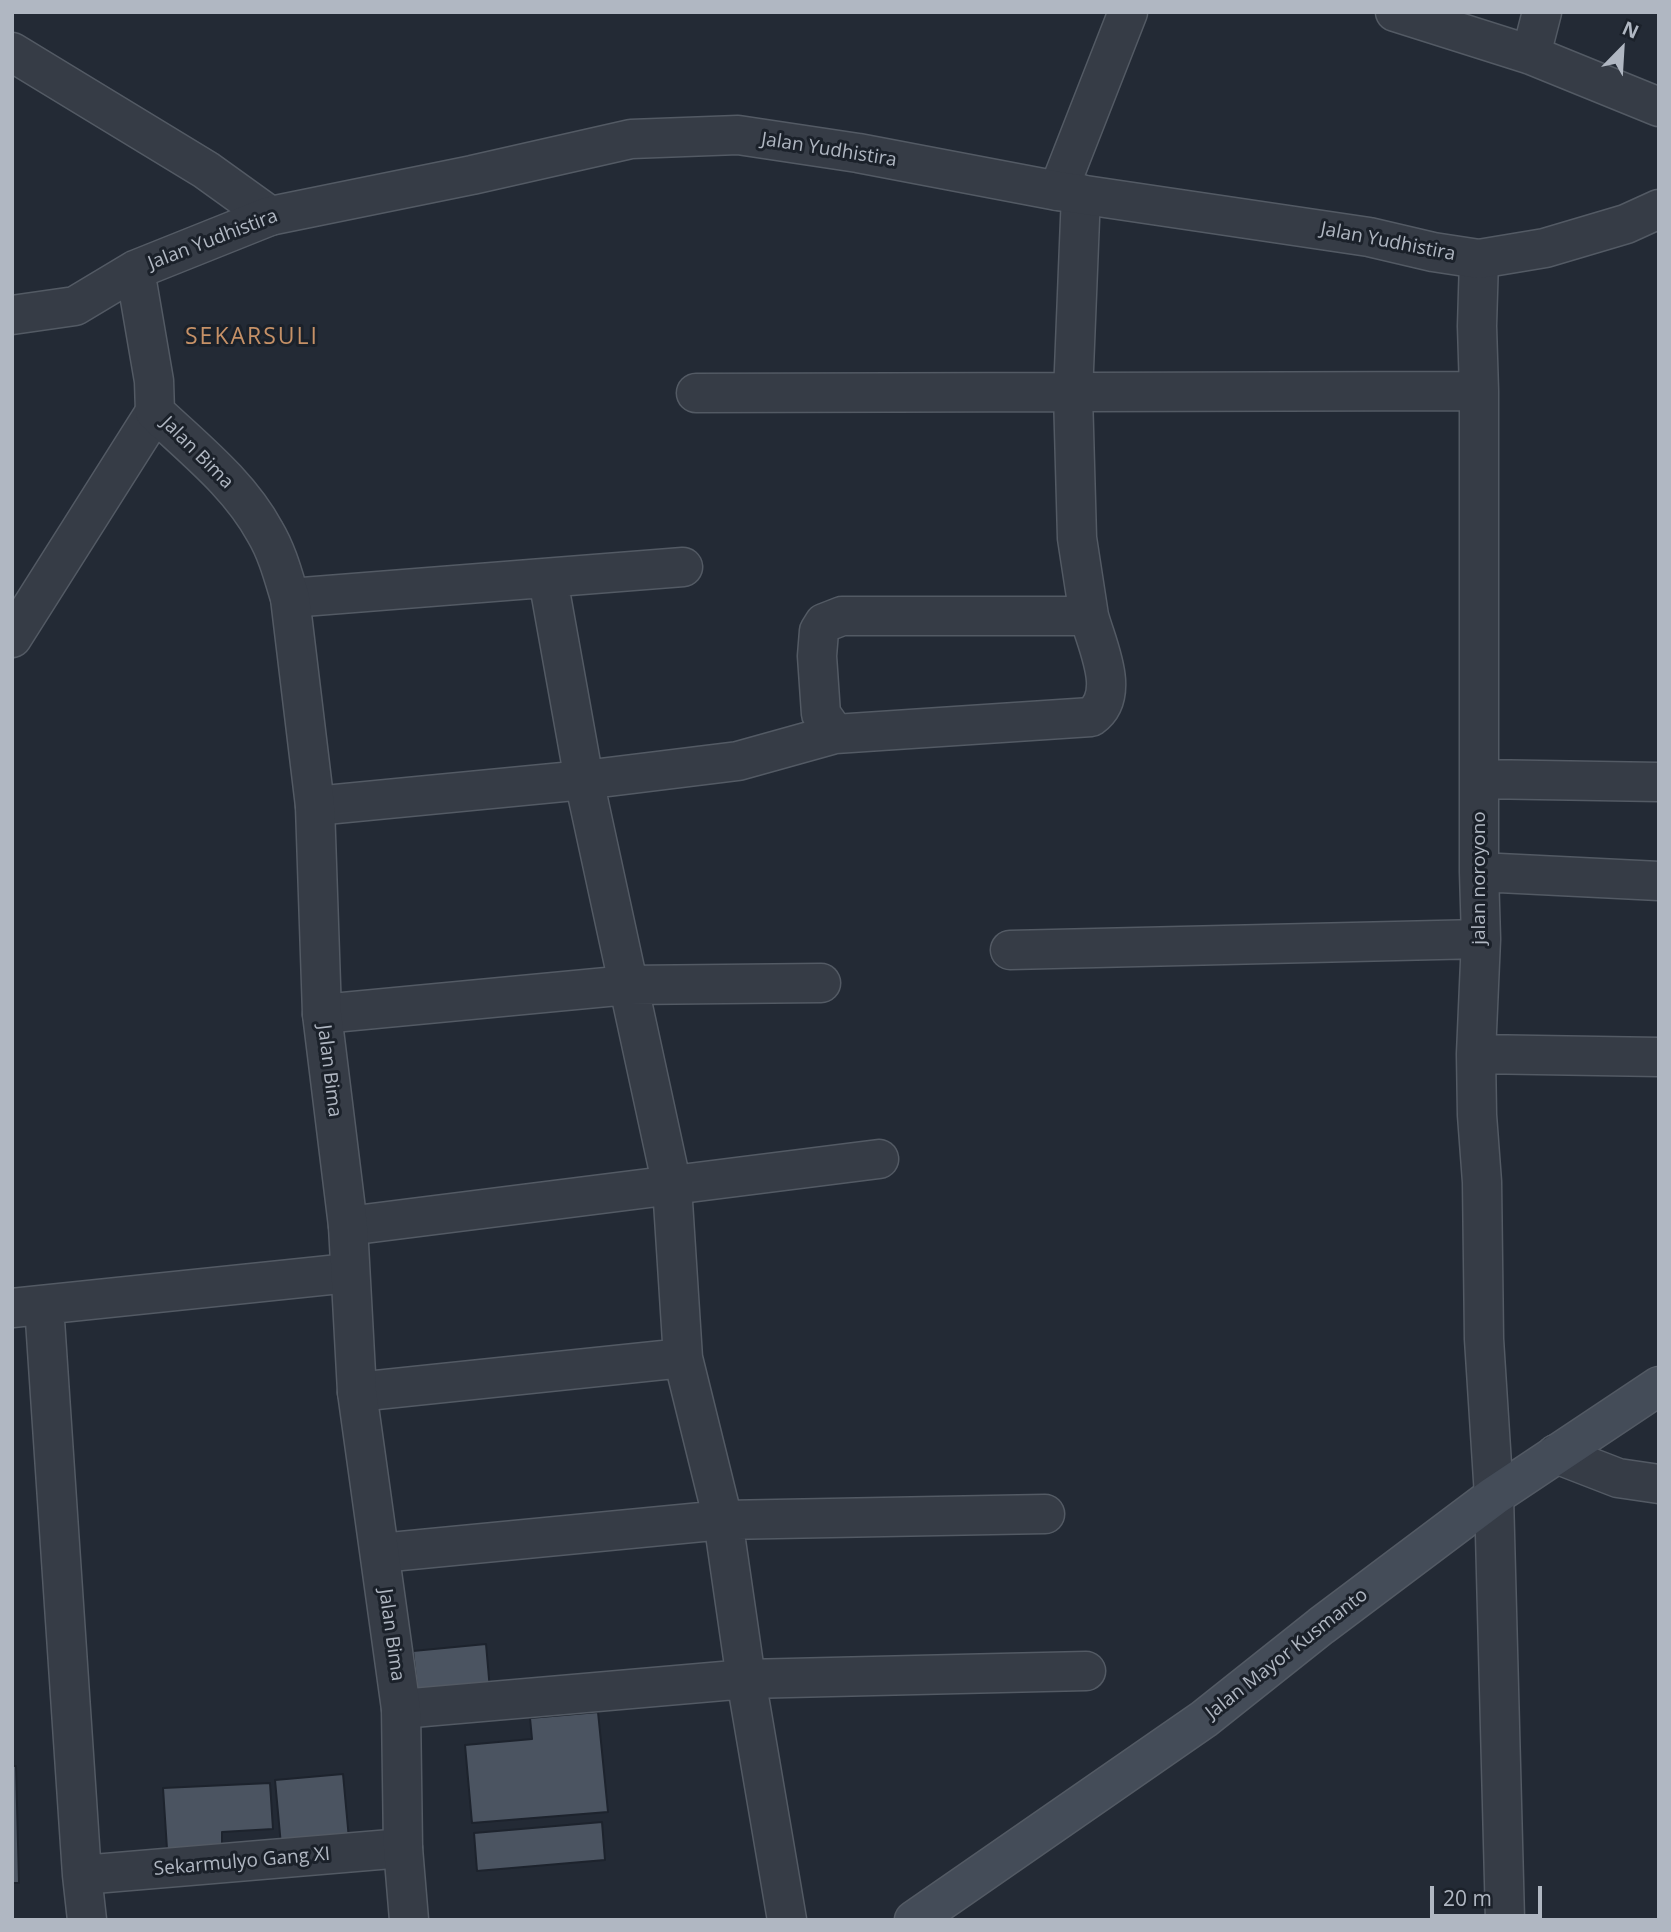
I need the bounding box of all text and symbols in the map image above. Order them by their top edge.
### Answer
north arrow [1587,14,1657,84]
text: N [1618,15,1643,45]
street label: Jalan Yudhistira [760,128,898,172]
street label: Jalan Yudhistira [145,205,281,275]
street label: Jalan Yudhistira [1319,218,1457,266]
district label: SEKARSULI [186,323,318,351]
street label: Jalan Bima [156,412,238,494]
street label: jalan noroyono [1469,811,1491,945]
street label: Jalan Bima [312,1024,346,1118]
street label: Jalan Mayor Kusmanto [1201,1584,1373,1724]
street label: Jalan Bima [373,1587,409,1683]
street label: Sekarmulyo Gang XI [153,1843,331,1881]
scale bar [1433,1872,1545,1916]
text: 20 m [1443,1884,1492,1912]

